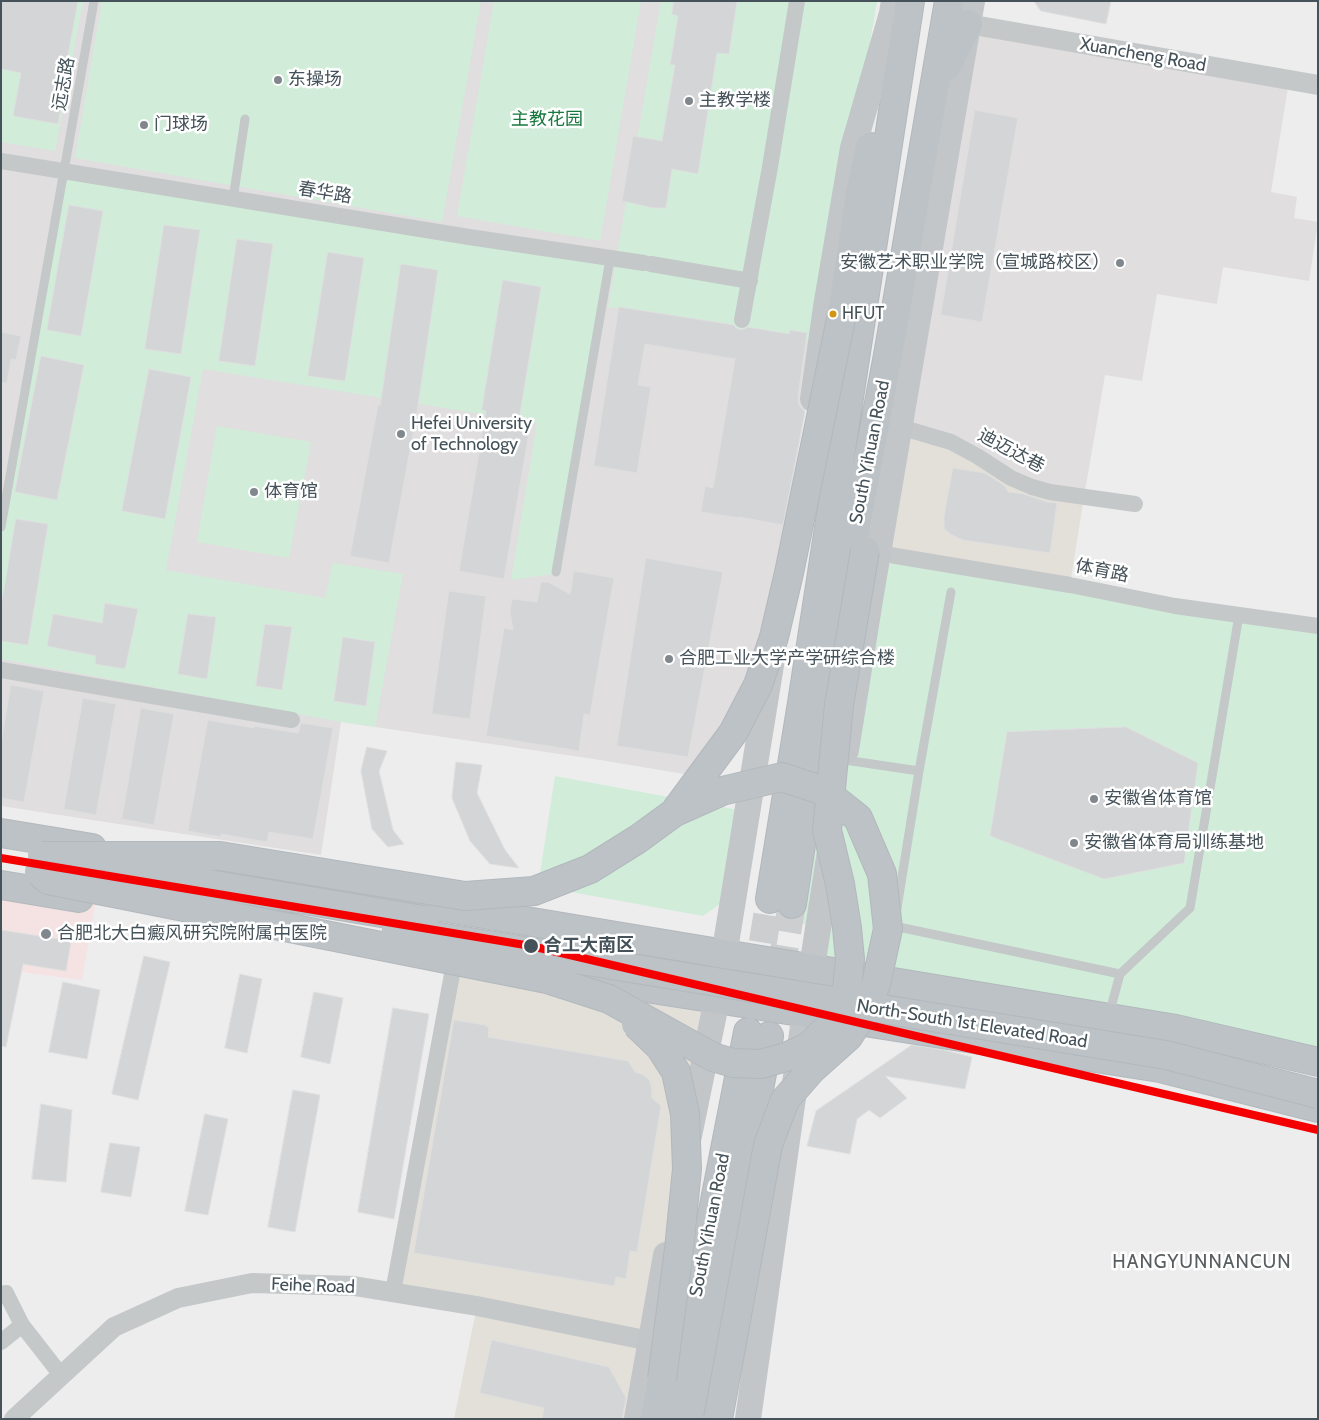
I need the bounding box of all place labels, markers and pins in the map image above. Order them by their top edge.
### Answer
place label: 东操场 [288,69,342,91]
marker: 东操场 [272,74,284,86]
place label: 主教学楼 [699,90,771,112]
marker: 主教学楼 [683,95,695,107]
place label: 门球场 [154,114,208,136]
marker: 门球场 [138,119,150,131]
place label: 安徽艺术职业学院（宣城路校区） [840,252,1110,274]
marker: 安徽艺术职业学院（宣城路校区） [1114,257,1126,269]
place label: HFUT [842,304,884,324]
marker: HFUT [828,309,838,319]
place label: Hefei University of Technology [411,413,532,456]
marker: Hefei University of Technology [395,428,407,440]
place label: 体育馆 [264,481,318,503]
marker: 体育馆 [248,486,260,498]
place label: 合肥工业大学产学研综合楼 [679,648,895,670]
marker: 合肥工业大学产学研综合楼 [663,653,675,665]
place label: 安徽省体育馆 [1104,788,1212,810]
marker: 安徽省体育馆 [1088,793,1100,805]
place label: 安徽省体育局训练基地 [1084,832,1264,854]
marker: 安徽省体育局训练基地 [1068,837,1080,849]
place label: 合肥北大白癜风研究院附属中医院 [57,923,327,945]
marker: 合肥北大白癜风研究院附属中医院 [39,927,53,941]
place label: 合工大南区 [544,935,634,957]
marker: 合工大南区 [522,937,540,955]

